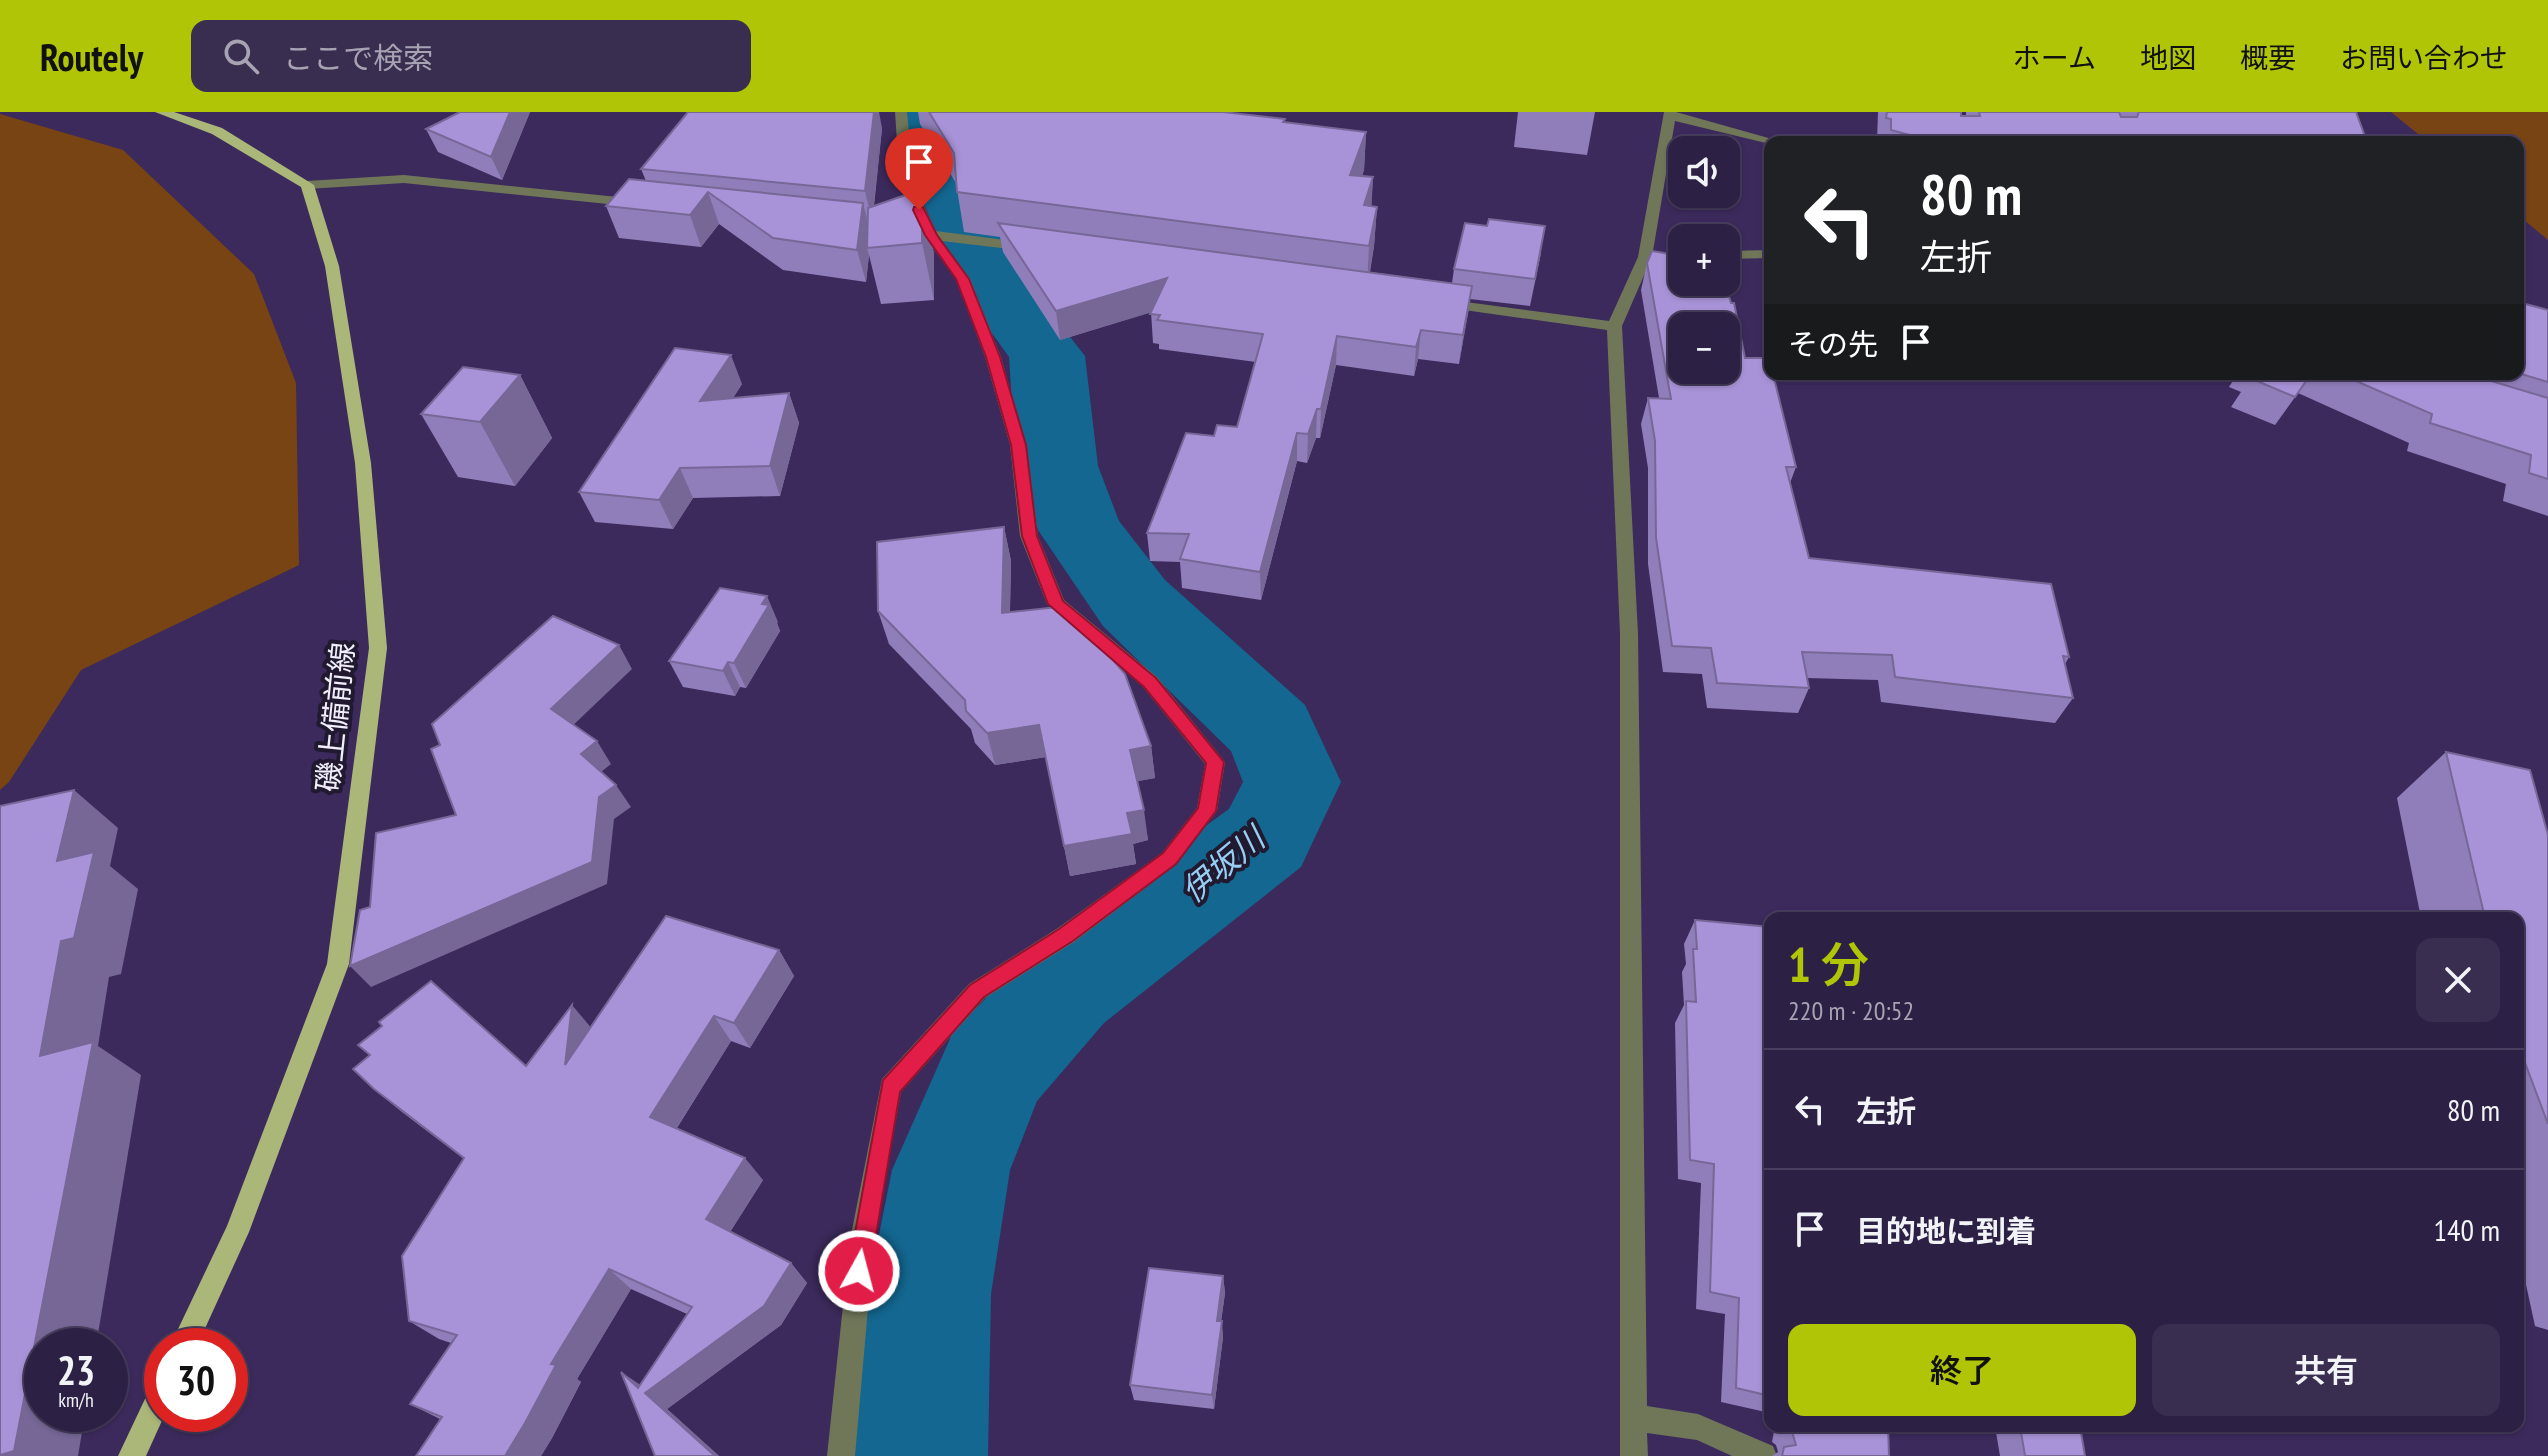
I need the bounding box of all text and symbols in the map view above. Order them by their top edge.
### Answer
search box [191,20,751,92]
text: Routely [40,32,143,81]
icon: search [219,34,263,78]
text: ここで検索 [283,38,433,77]
text: ホーム [2013,39,2096,76]
text: 地図 [2140,39,2196,76]
text: 概要 [2240,39,2296,76]
text: お問い合わせ [2340,39,2508,76]
pin [885,128,953,210]
map controls [1668,136,1740,384]
button: sound [1668,136,1740,208]
icon: arrive [897,140,941,184]
text: 80 m [1920,158,2022,230]
icon: left [1788,168,1892,272]
button: + [1668,224,1740,296]
text: 左折 [1920,233,1992,280]
button: − [1668,312,1740,384]
icon: arrive [1894,320,1938,364]
text: その先 [1788,324,1878,363]
street label: 磯上備前線 [307,640,362,793]
water label: 伊坂川 [1172,815,1275,911]
text: 1 分 [1788,933,1869,995]
button: close [2416,938,2500,1022]
text: 220 m · 20:52 [1788,994,1914,1027]
icon: left [1788,1087,1832,1131]
text: 80 m [2447,1090,2500,1129]
text: 左折 [1856,1091,1916,1130]
icon: arrive [1788,1207,1832,1251]
text: 140 m [2434,1210,2500,1249]
text: 目的地に到着 [1856,1211,2036,1250]
position arrow [817,1229,901,1313]
button: 終了 [1788,1324,2136,1416]
button: 共有 [2152,1324,2500,1416]
speed limit sign: 30 [144,1328,248,1432]
text: 23 [57,1344,95,1396]
text: km/h [58,1387,94,1413]

